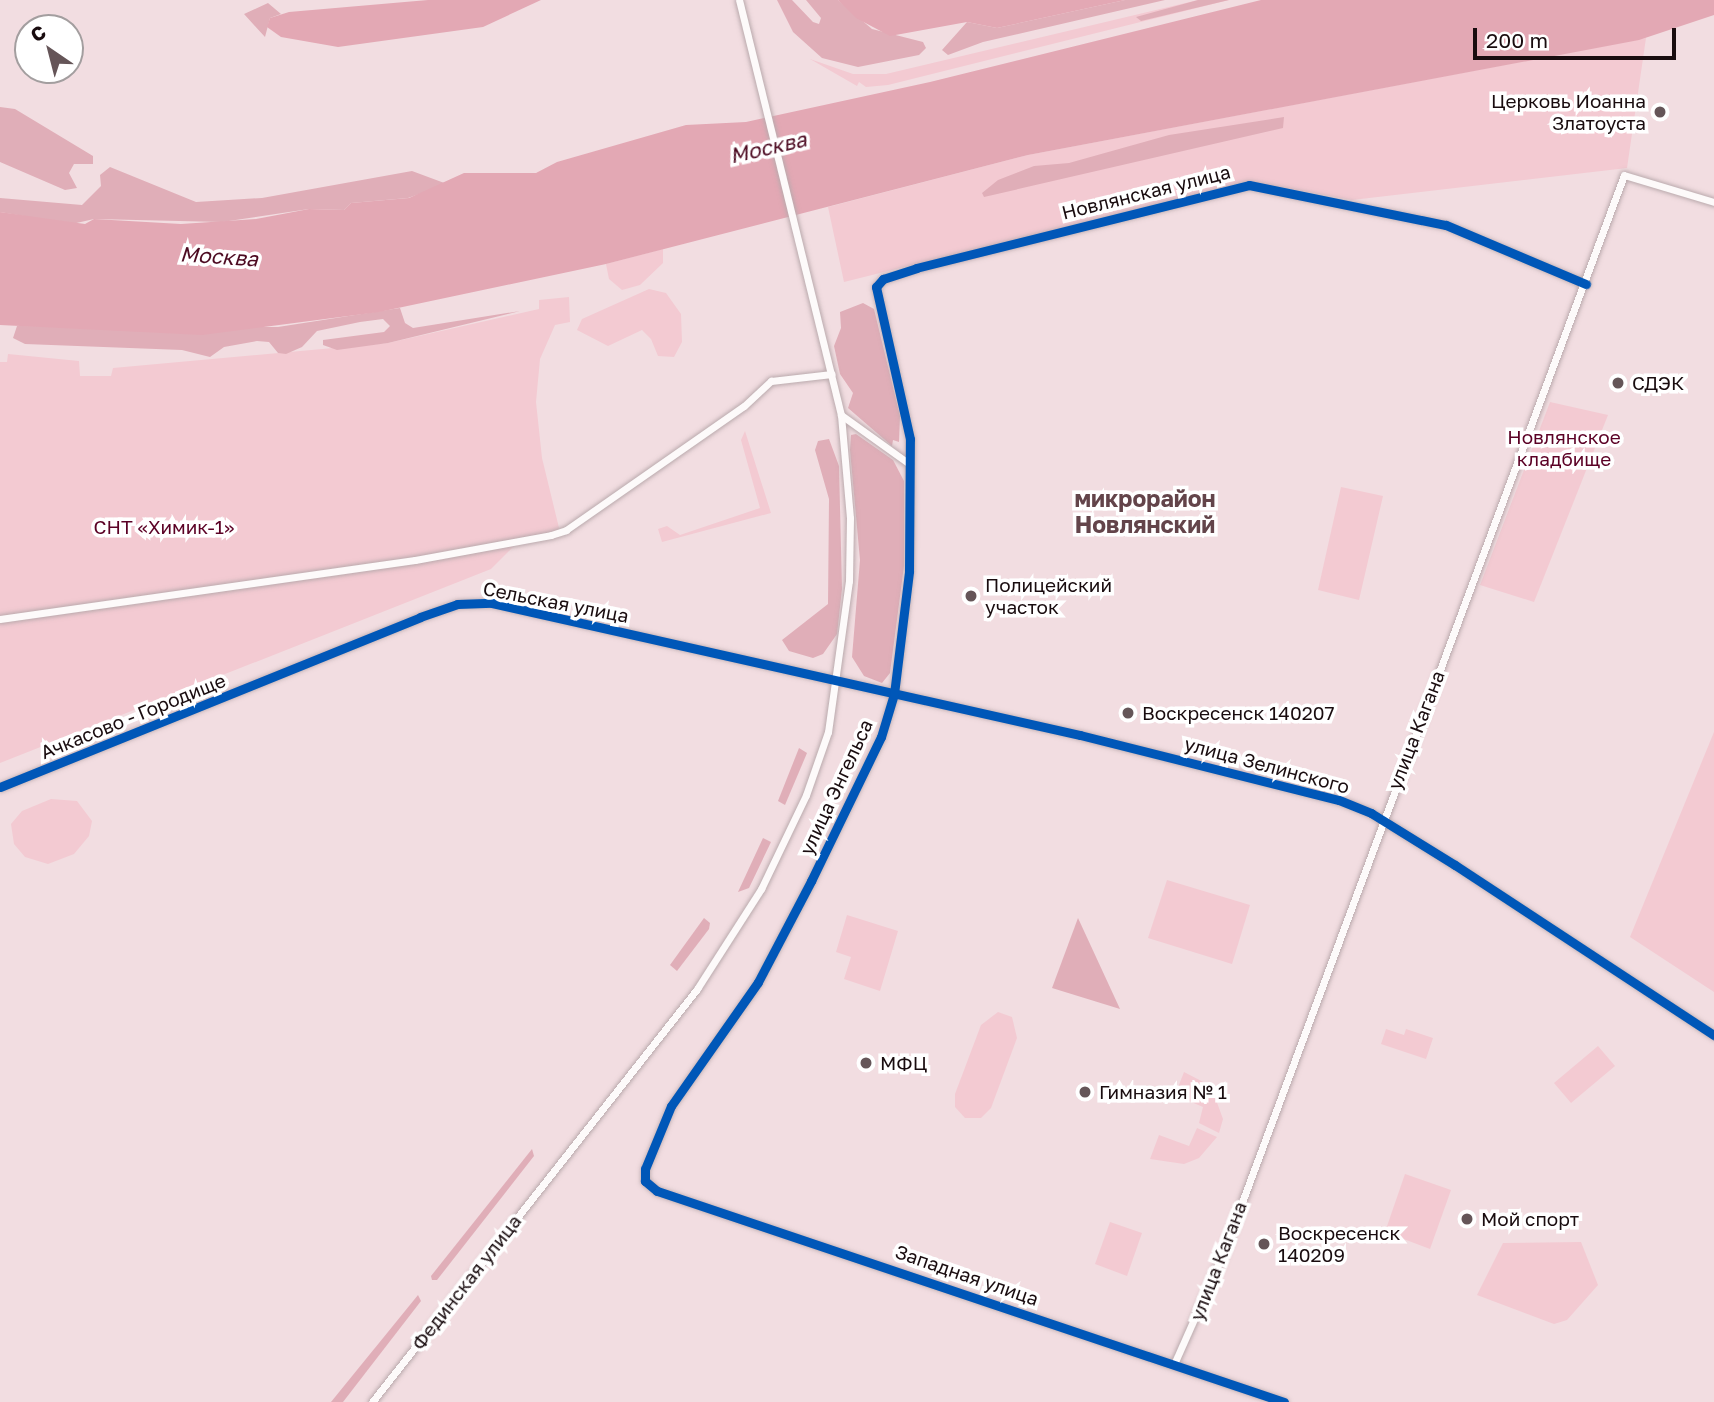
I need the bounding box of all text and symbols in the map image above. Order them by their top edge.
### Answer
north arrow [14,14,84,84]
scale bar [1476,14,1679,58]
text: С [26,20,50,46]
text: 200 m [1486,27,1548,53]
place label: Церковь Иоанна Златоуста [1491,90,1646,134]
marker: Церковь Иоанна Златоуста [1652,104,1668,120]
water label: Москва [727,126,809,168]
street label: Новлянская улица [1059,160,1233,224]
water label: Москва [179,241,259,271]
place label: СДЭК [1632,372,1684,394]
marker: СДЭК [1610,375,1626,391]
park label: Новлянское кладбище [1507,426,1621,470]
district label: микрорайон Новлянский [1074,484,1216,538]
park label: СНТ «Химик-1» [94,516,234,538]
place label: Полицейский участок [985,574,1112,618]
street label: Сельская улица [481,577,631,627]
marker: Полицейский участок [963,588,979,604]
street label: улица Кагана [1383,667,1449,793]
street label: Ачкасово - Городище [37,668,229,764]
place label: Воскресенск 140207 [1142,702,1335,724]
marker: Воскресенск 140207 [1120,705,1136,721]
street label: улица Энгельса [795,716,877,858]
street label: улица Зелинского [1182,732,1352,798]
place label: МФЦ [880,1052,927,1074]
marker: МФЦ [858,1055,874,1071]
place label: Гимназия № 1 [1099,1081,1227,1103]
marker: Гимназия № 1 [1077,1084,1093,1100]
street label: улица Кагана [1185,1198,1251,1324]
place label: Мой спорт [1481,1208,1579,1230]
street label: Фединская улица [406,1210,526,1354]
marker: Мой спорт [1459,1211,1475,1227]
place label: Воскресенск 140209 [1278,1222,1400,1266]
marker: Воскресенск 140209 [1256,1236,1272,1252]
street label: Западная улица [892,1240,1042,1310]

